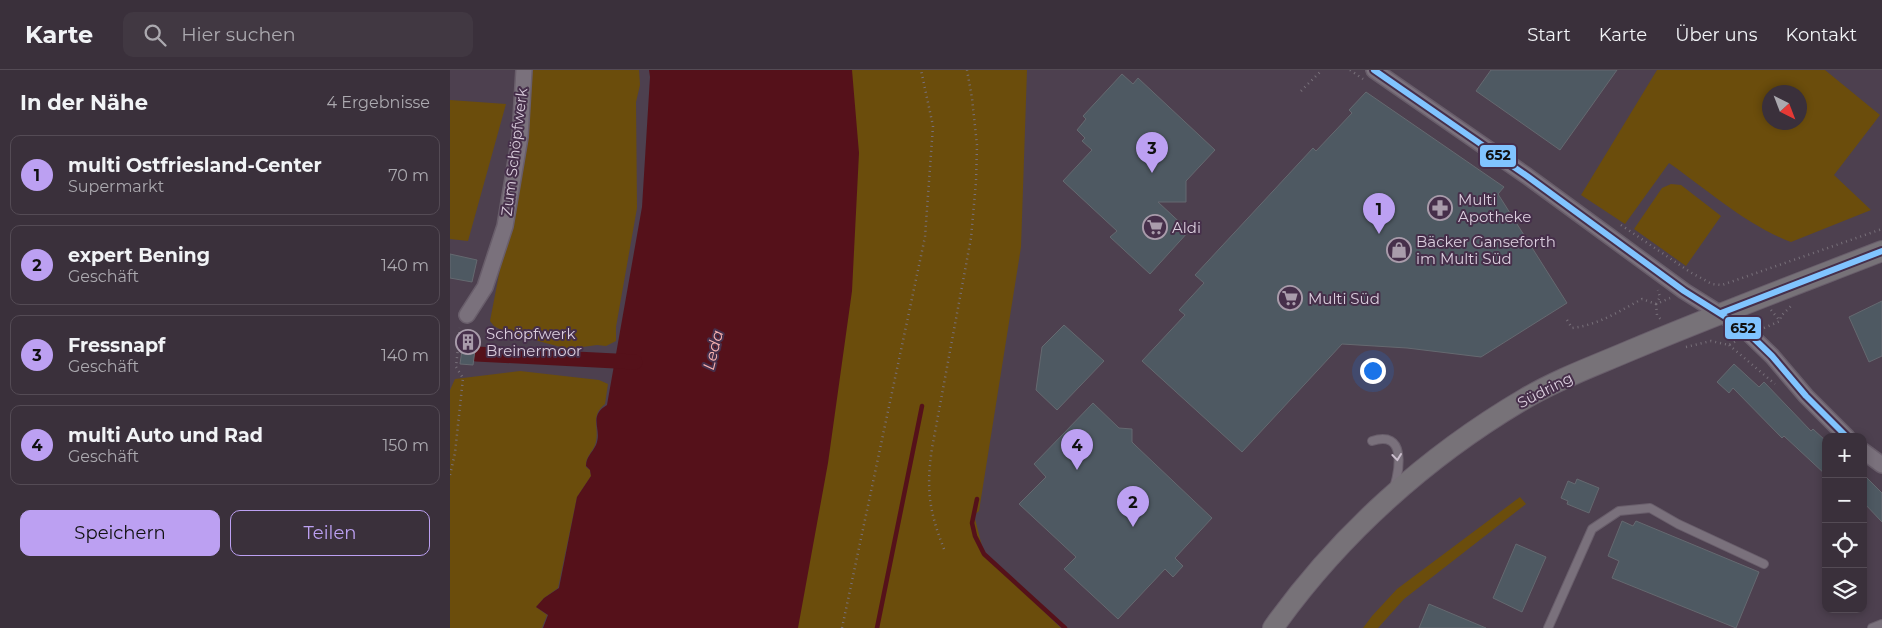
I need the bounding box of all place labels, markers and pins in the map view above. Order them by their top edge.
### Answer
pin: 3 [1136,132,1168,173]
place label: Multi Apotheke [1458,190,1531,226]
pin: 1 [1363,193,1395,234]
pharmacy icon: Multi Apotheke [1427,195,1453,221]
supermarket icon: Aldi [1142,214,1168,240]
place label: Aldi [1172,218,1201,237]
place label: Bäcker Ganseforth im Multi Süd [1416,232,1556,268]
shop icon: Bäcker Ganseforth im Multi Süd [1386,237,1412,263]
supermarket icon: Multi Süd [1277,285,1303,311]
place label: Multi Süd [1308,289,1380,308]
place label: Schöpfwerk Breinermoor [486,324,582,360]
building icon: Schöpfwerk Breinermoor [455,329,481,355]
pin: 4 [1061,429,1093,470]
pin: 2 [1117,486,1149,527]

